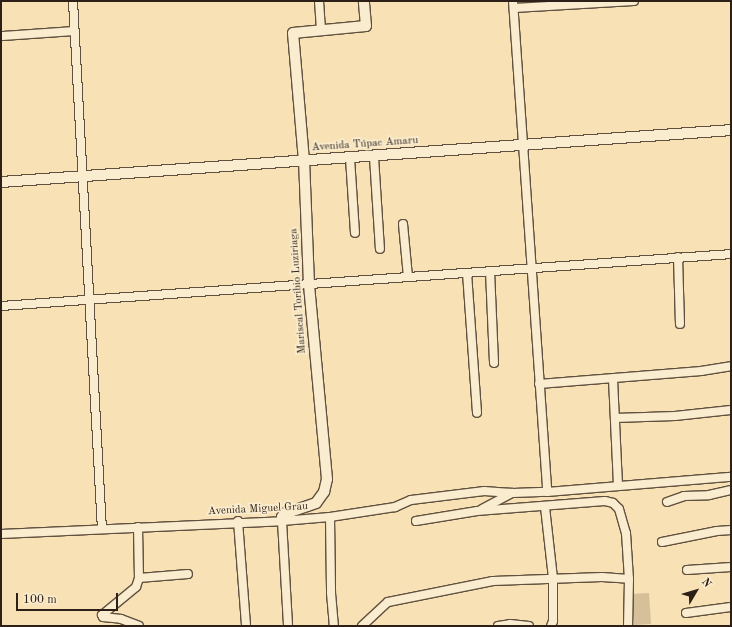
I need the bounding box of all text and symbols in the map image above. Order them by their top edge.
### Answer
street label: Avenida Túpac Amaru [311,135,419,155]
street label: Mariscal Toribio Luziriaga [288,228,310,354]
street label: Avenida Miguel Grau [208,501,308,519]
north arrow [676,571,716,611]
text: N [699,577,713,590]
scale bar [18,585,120,611]
text: 100 m [23,594,57,606]

